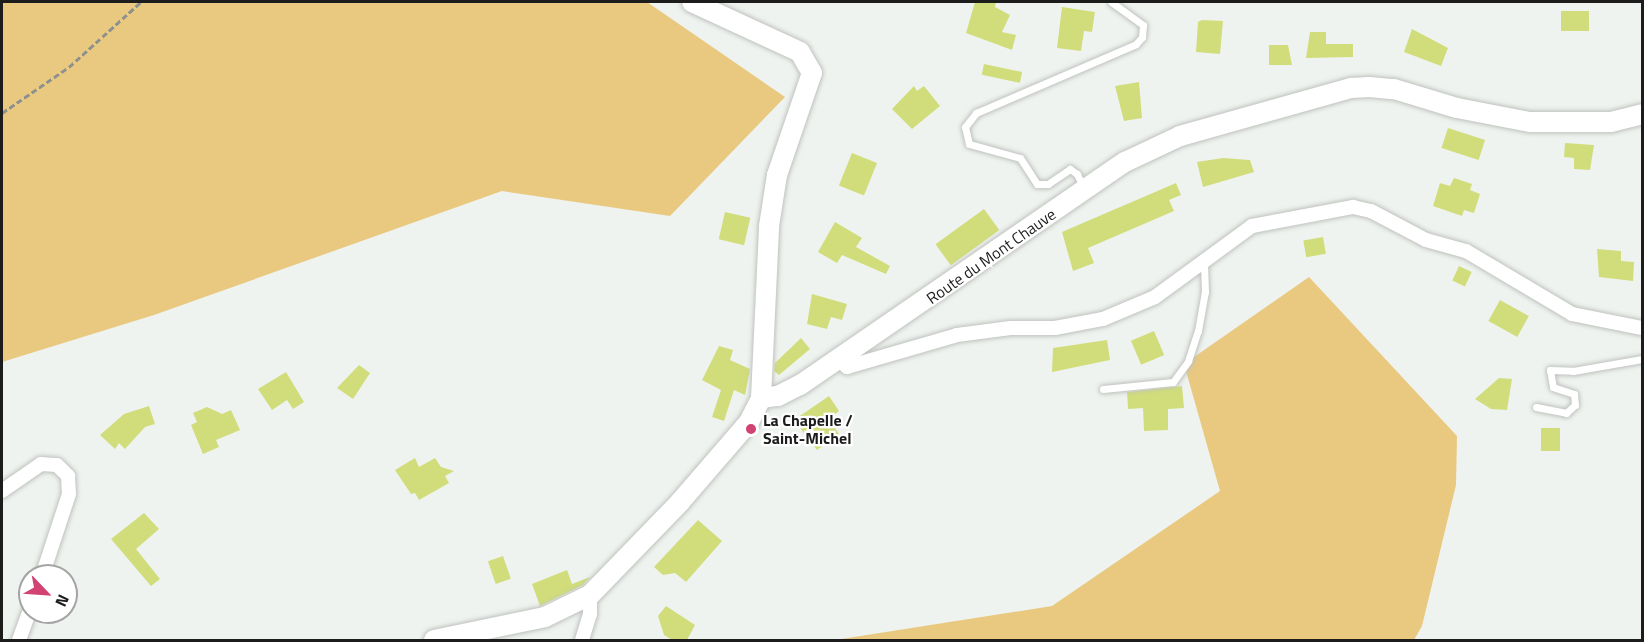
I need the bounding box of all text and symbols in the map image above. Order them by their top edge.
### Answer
street label: Route du Mont Chauve [923,204,1059,308]
place label: La Chapelle / Saint-Michel [763,410,853,448]
marker: La Chapelle / Saint-Michel [744,422,758,436]
north arrow [18,564,78,624]
text: N [49,591,76,611]

